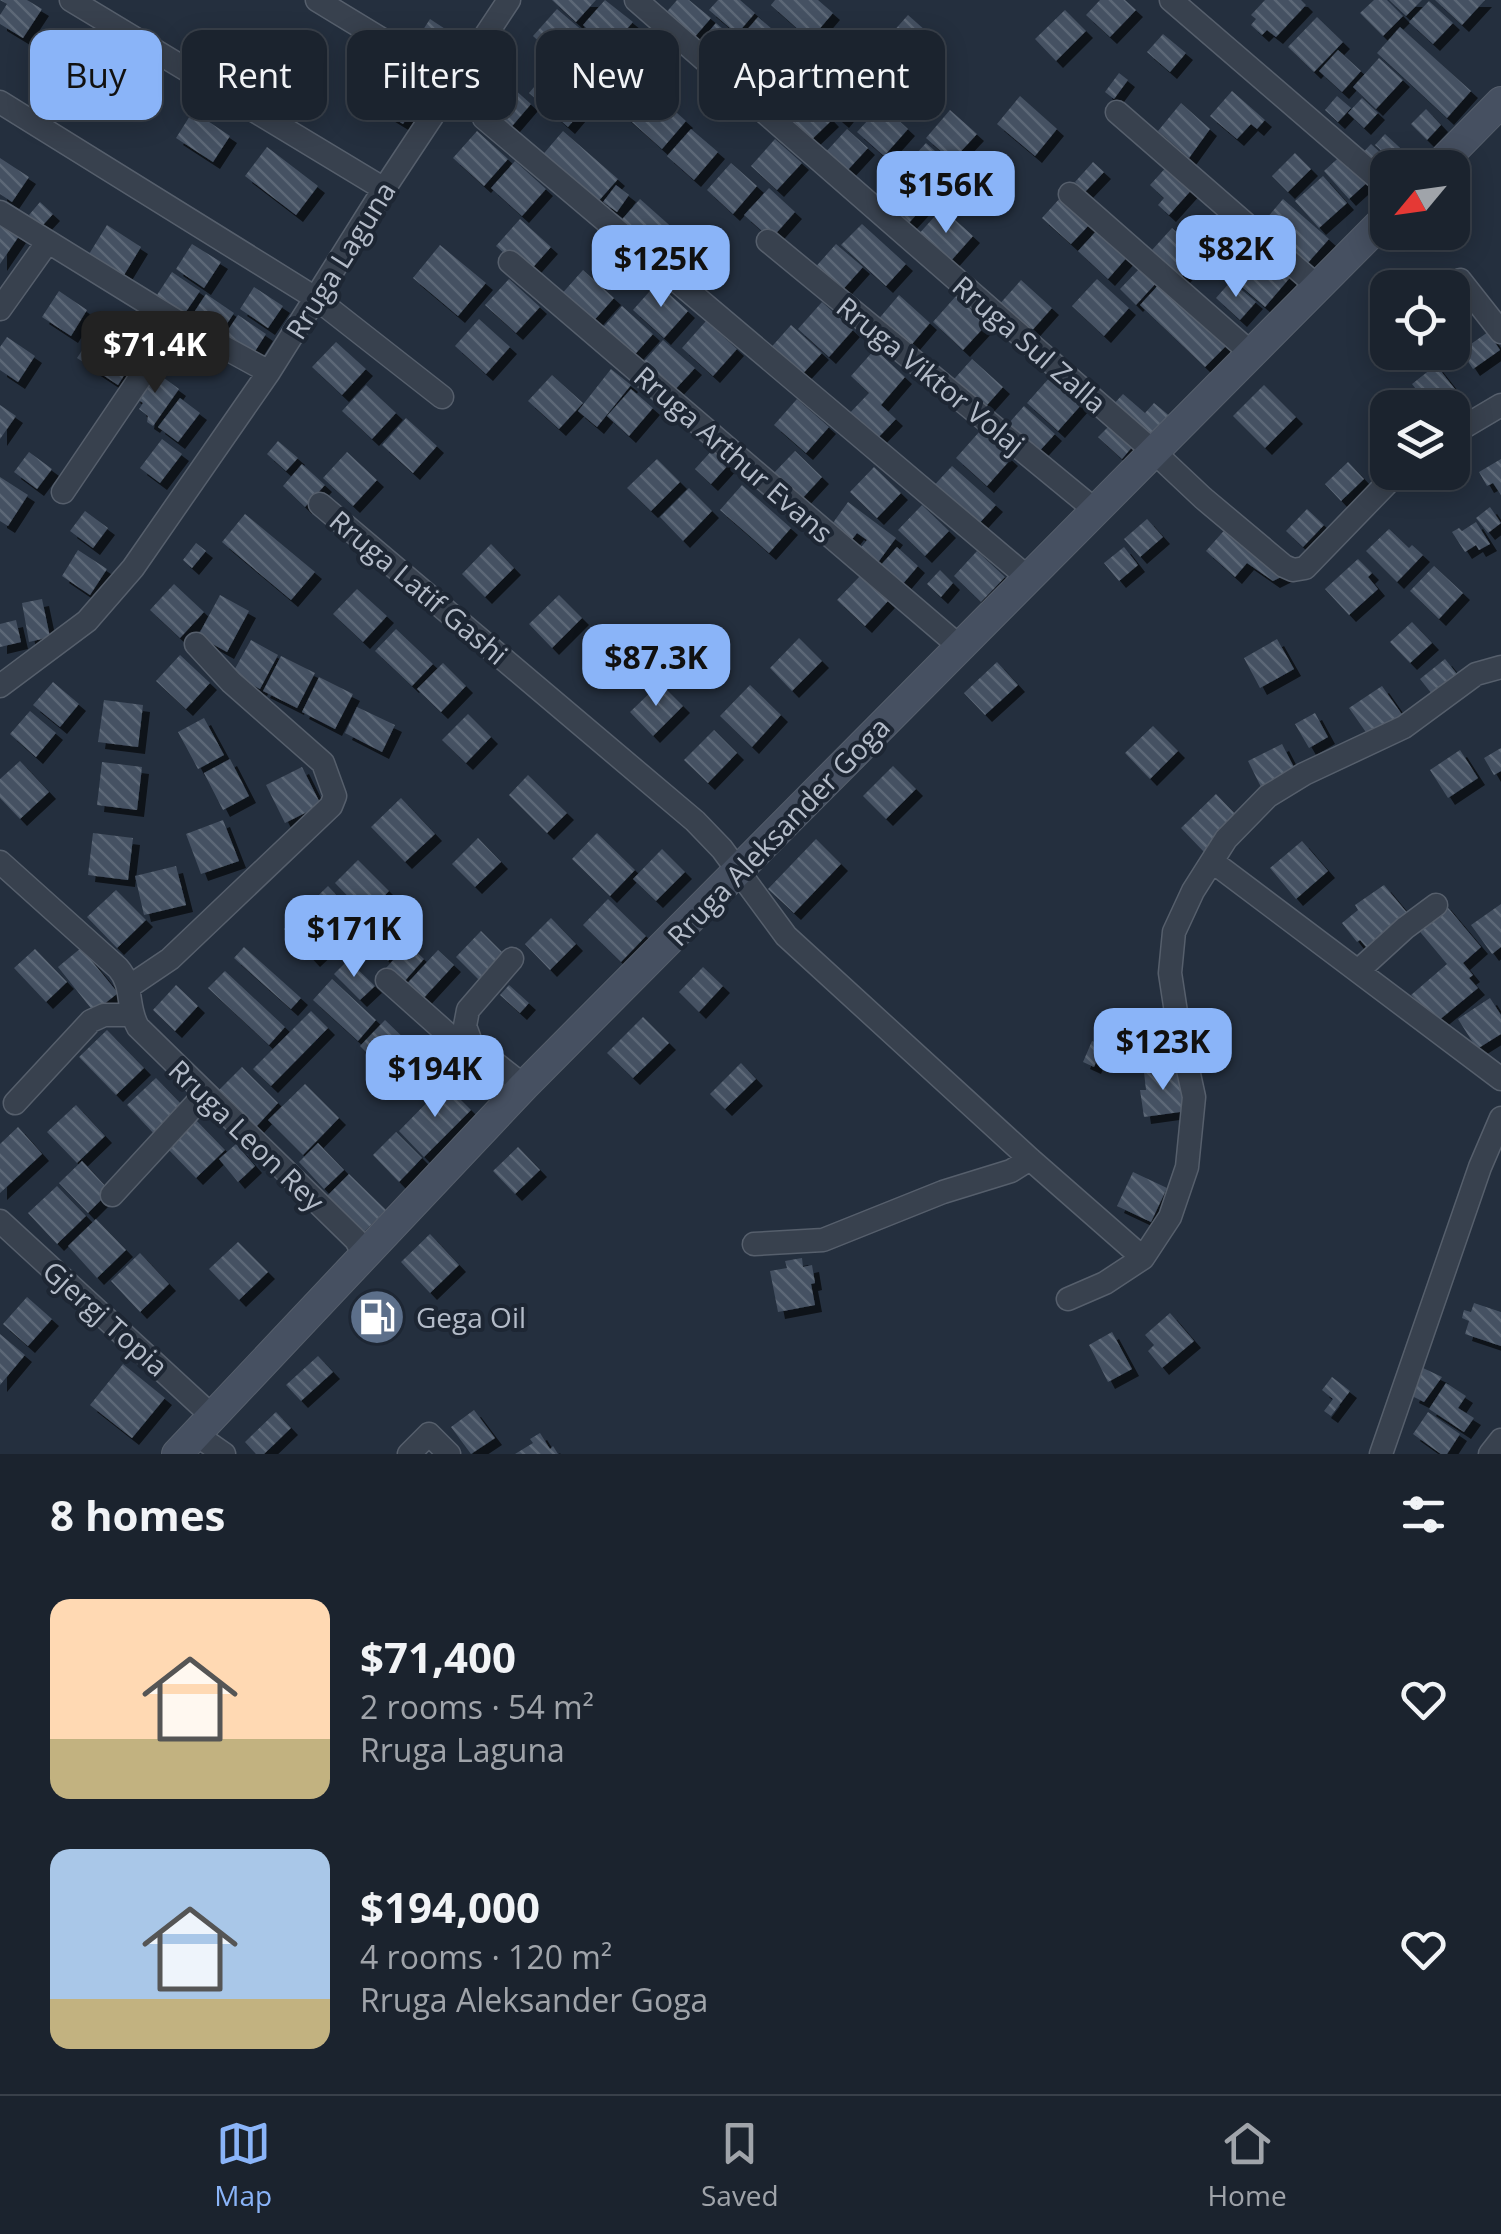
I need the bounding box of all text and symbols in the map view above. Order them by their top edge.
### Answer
chip: Buy [30,30,162,120]
chip: Rent [182,30,327,120]
chip: Filters [347,30,516,120]
chip: New [536,30,679,120]
chip: Apartment [699,30,945,120]
north arrow [1370,150,1470,250]
map controls [1370,150,1470,490]
pin: $156K [876,151,1016,236]
text: $156K [899,162,993,205]
street label: Rruga Laguna [276,174,404,346]
pin: $82K [1177,215,1295,300]
pin: $125K [591,225,731,310]
text: $82K [1198,226,1274,269]
text: $125K [614,236,708,279]
street label: Rruga Sul Zalla [945,267,1115,421]
button: locate [1370,270,1470,370]
street label: Rruga Viktor Volaj [829,287,1033,463]
pin: $71.4K [74,311,236,396]
text: $71.4K [103,322,207,365]
street label: Rruga Arthur Evans [627,357,841,551]
button: layers [1370,390,1470,490]
street label: Rruga Latif Gashi [322,501,516,673]
pin: $87.3K [575,624,737,709]
text: $87.3K [604,635,708,678]
street label: Rruga Aleksander Goga [658,708,898,954]
pin: $171K [284,895,424,980]
text: $171K [307,906,401,949]
pin: $123K [1093,1008,1233,1093]
text: $123K [1116,1019,1210,1062]
pin: $194K [365,1035,505,1120]
text: $194K [388,1046,482,1089]
street label: Rruga Leon Rey [161,1051,334,1220]
street label: Gjergj Topia [35,1252,177,1384]
fuel station icon: Gega Oil [347,1287,407,1347]
place label: Gega Oil [416,1298,526,1336]
text: 8 homes [50,1486,225,1543]
icon: filters [1396,1487,1451,1542]
text: $71,400 [360,1628,516,1685]
icon: home [130,1639,250,1759]
icon: heart [1396,1672,1451,1727]
text: 2 rooms · 54 m² [360,1685,594,1728]
text: Rruga Laguna [360,1728,565,1771]
text: $194,000 [360,1878,540,1935]
icon: home [130,1889,250,2009]
icon: heart [1396,1922,1451,1977]
text: 4 rooms · 120 m² [360,1935,612,1978]
text: Rruga Aleksander Goga [360,1978,708,2021]
tab: Map [214,2116,272,2214]
tab: Saved [701,2116,779,2214]
tab: Home [1207,2116,1287,2214]

